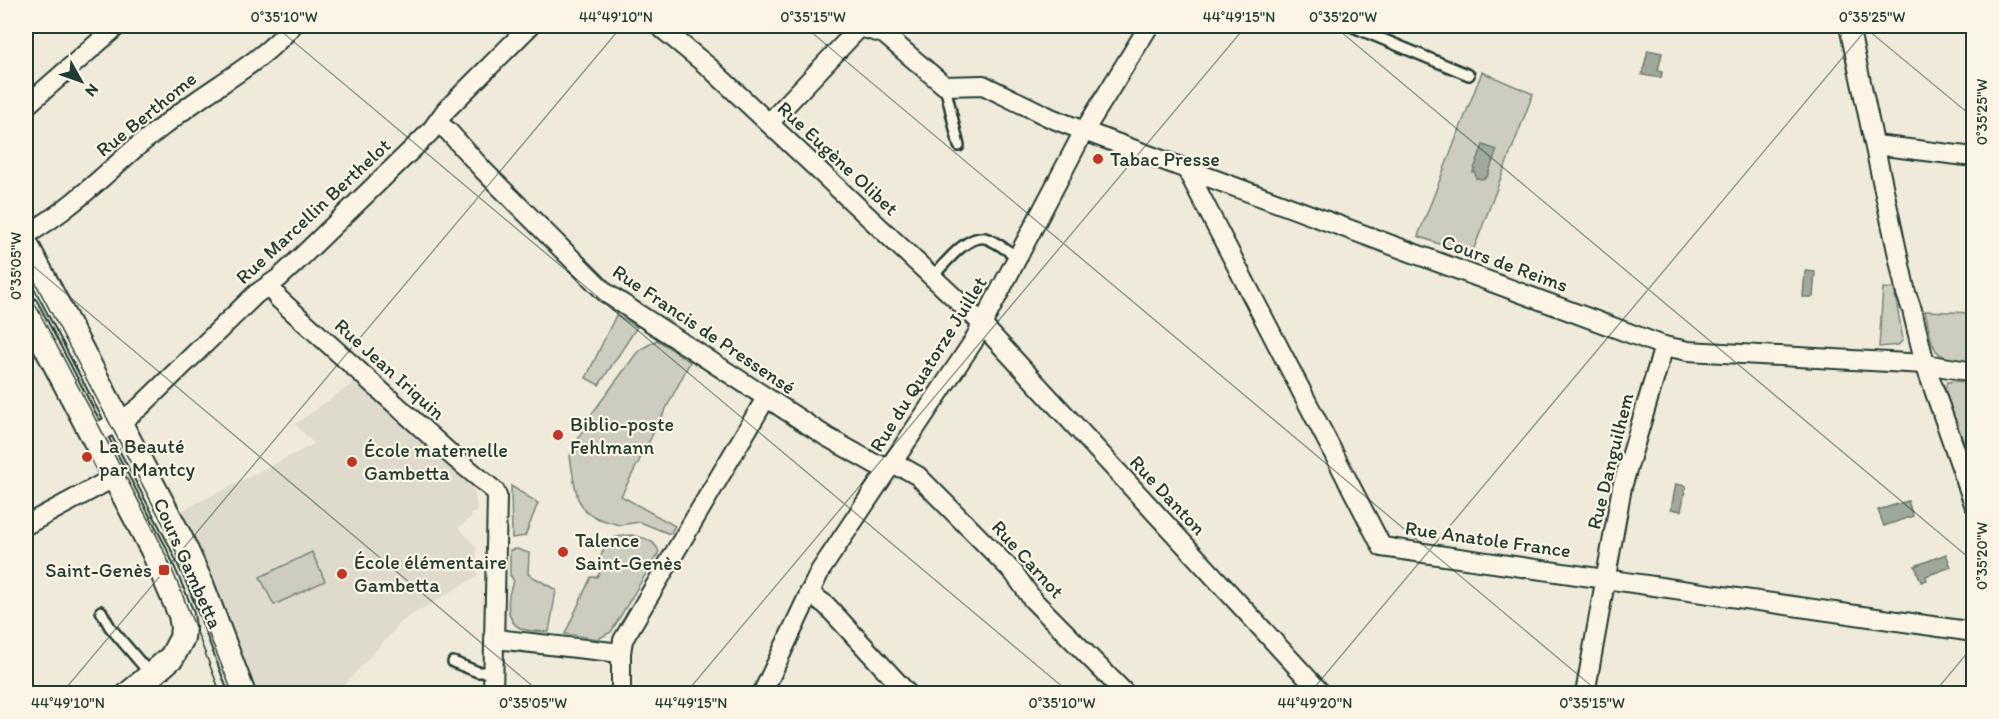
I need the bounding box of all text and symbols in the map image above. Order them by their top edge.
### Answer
text: 0°35'10"W [250,8,318,26]
text: 44°49'10"N [579,8,653,26]
text: 0°35'15"W [780,8,846,26]
text: 44°49'15"N [1203,8,1275,26]
text: 0°35'20"W [1309,8,1377,26]
text: 0°35'25"W [1839,8,1905,26]
north arrow [51,51,111,111]
street label: Rue Berthome [91,66,201,162]
text: 0°35'25"W [1973,79,1991,145]
text: N [81,80,103,101]
street label: Rue Eugène Olibet [773,96,904,221]
street label: Rue Marcellin Berthelot [231,133,395,289]
place label: Tabac Presse [1110,147,1220,171]
marker: Tabac Presse [1091,152,1105,166]
street label: Cours de Reims [1439,229,1572,297]
text: 0°35'05"W [7,232,25,300]
street label: Rue Francis de Pressensé [608,259,800,399]
street label: Rue du Quatorze Juillet [864,272,992,456]
street label: Rue Jean Iriquin [330,313,450,425]
street label: Rue Danguilhem [1581,390,1639,532]
place label: Biblio-poste Fehlmann [570,412,674,459]
marker: Biblio-poste Fehlmann [551,428,565,442]
place label: La Beauté par Mantcy [99,434,196,481]
place label: École maternelle Gambetta [364,438,508,485]
marker: La Beauté par Mantcy [80,450,94,464]
street label: Rue Danton [1125,450,1211,540]
marker: École maternelle Gambetta [345,455,359,469]
street label: Cours Gambetta [148,494,228,632]
street label: Rue Carnot [987,515,1069,603]
street label: Rue Anatole France [1404,515,1572,563]
text: 0°35'20"W [1973,522,1991,590]
place label: Talence Saint-Genès [575,528,682,575]
marker: Talence Saint-Genès [556,545,570,559]
place label: École élémentaire Gambetta [354,550,507,597]
place label: Saint-Genès [45,558,152,582]
marker: Saint-Genès [157,563,171,577]
marker: École élémentaire Gambetta [335,567,349,581]
text: 44°49'10"N [31,694,105,712]
text: 0°35'05"W [499,694,567,712]
text: 44°49'15"N [655,694,727,712]
text: 0°35'10"W [1028,694,1096,712]
text: 44°49'20"N [1278,694,1352,712]
text: 0°35'15"W [1559,694,1625,712]

